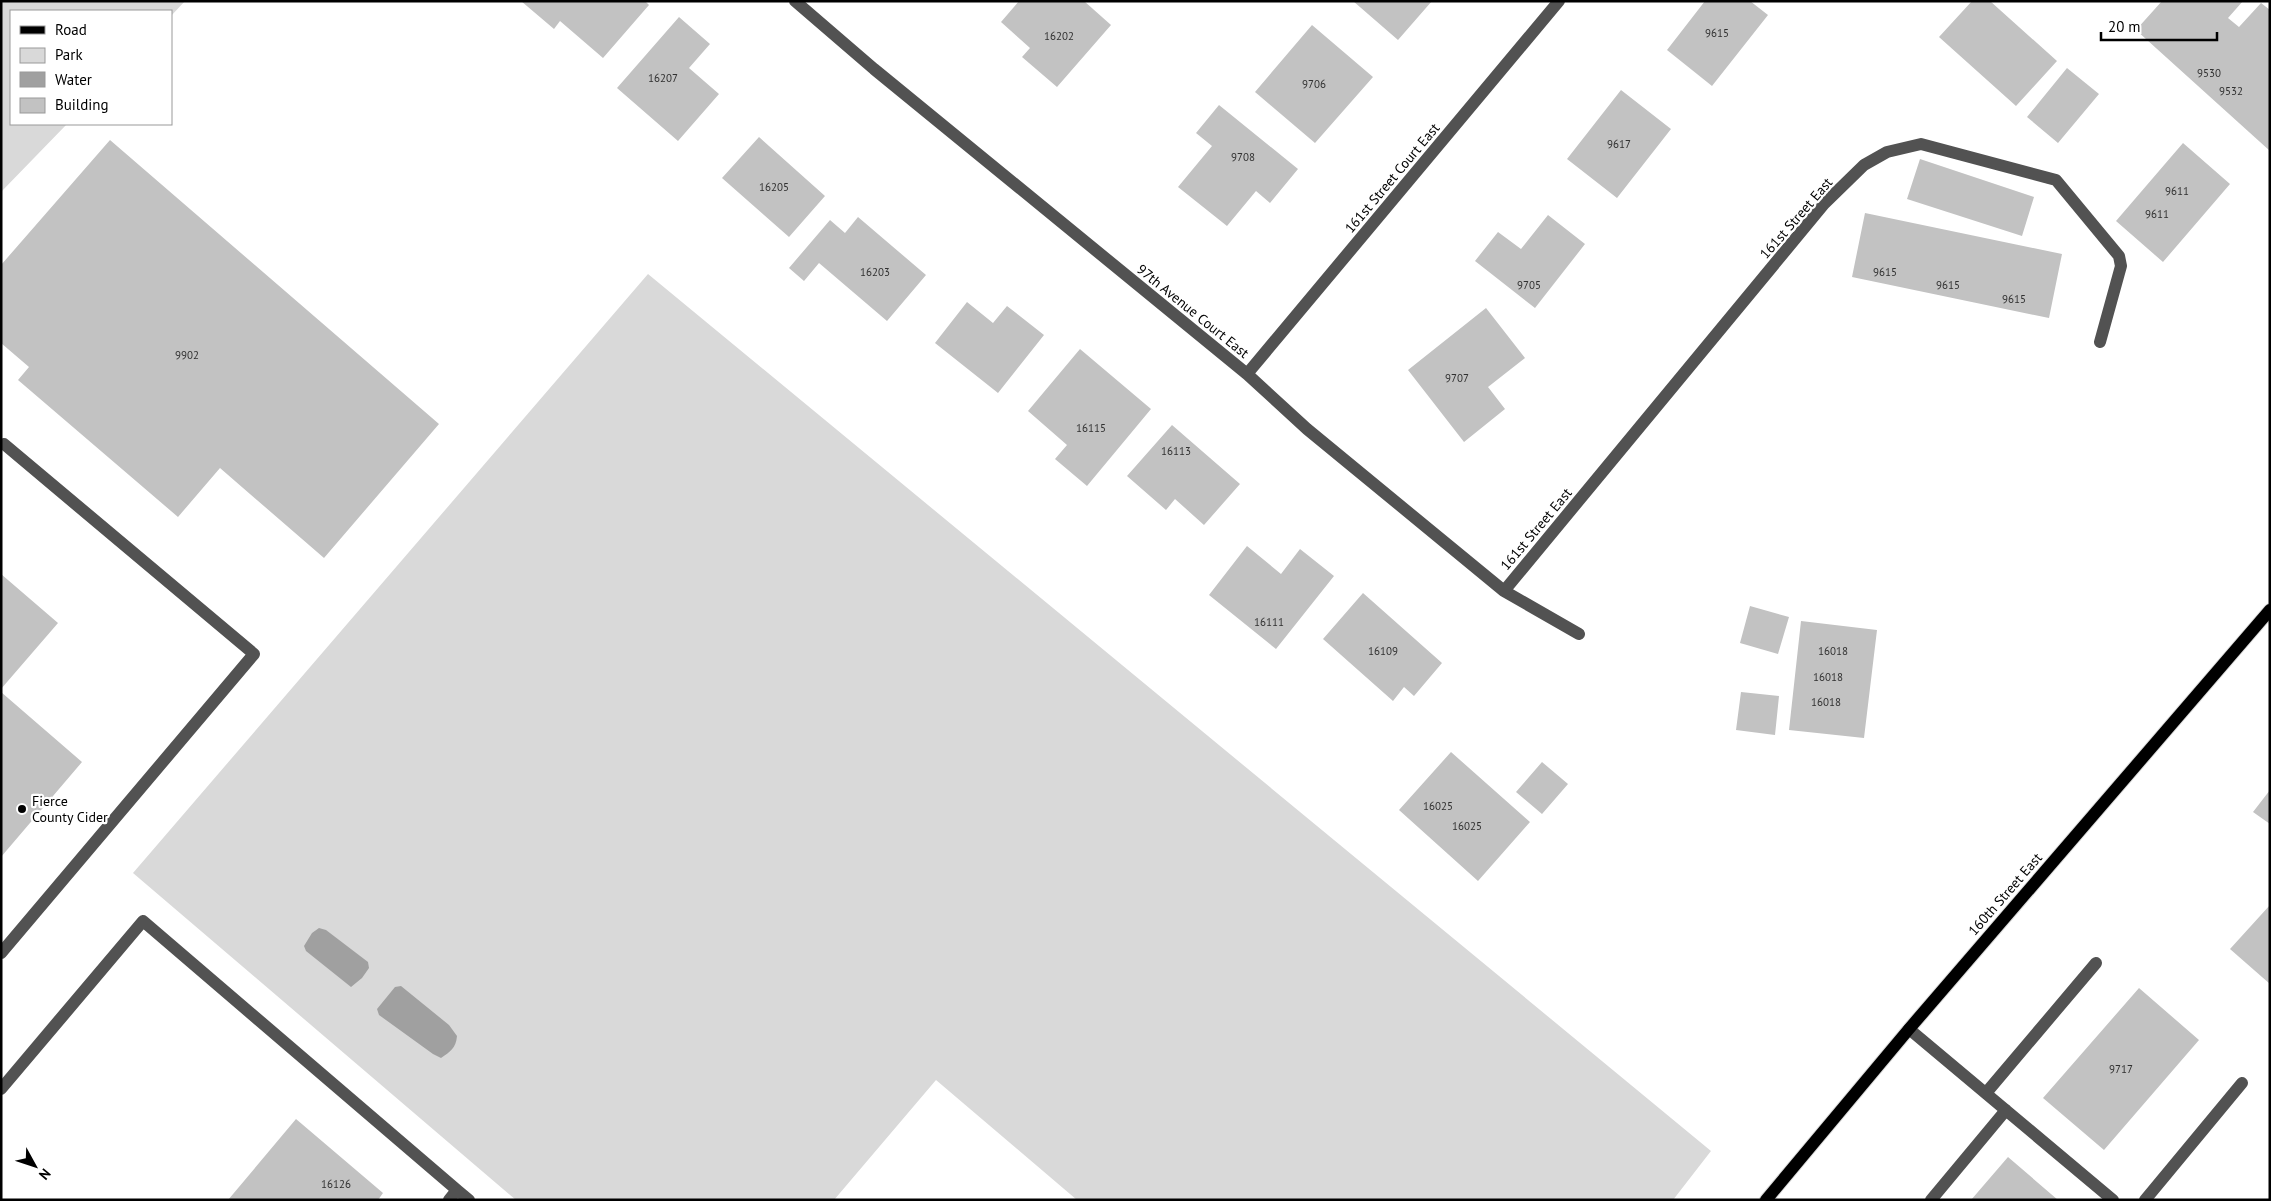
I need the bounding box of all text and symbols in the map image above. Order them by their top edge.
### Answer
legend [10,10,172,125]
scale bar [2101,10,2217,42]
text: 20 m [2108,17,2141,36]
text: Road [55,20,87,39]
house number: 9615 [1705,26,1729,40]
house number: 16202 [1044,29,1074,43]
text: Park [55,45,83,64]
house number: 9530 [2197,66,2221,80]
text: Water [55,70,92,89]
house number: 16207 [648,71,678,85]
house number: 9706 [1302,77,1326,91]
house number: 9532 [2219,84,2243,98]
text: Building [55,95,109,114]
street label: 161st Street Court East [1341,119,1443,237]
house number: 9617 [1607,137,1631,151]
house number: 9708 [1231,150,1255,164]
street label: 161st Street East [1756,173,1836,262]
house number: 16205 [759,180,789,194]
house number: 9611 [2165,184,2189,198]
house number: 9611 [2145,207,2169,221]
street label: 97th Avenue Court East [1133,260,1253,362]
house number: 16203 [860,265,890,279]
house number: 9615 [1873,265,1897,279]
house number: 9705 [1517,278,1541,292]
house number: 9615 [1936,278,1960,292]
house number: 9615 [2002,292,2026,306]
house number: 9902 [175,348,199,362]
house number: 9707 [1445,371,1469,385]
house number: 16115 [1076,421,1106,435]
house number: 16113 [1161,444,1191,458]
street label: 161st Street East [1496,484,1576,574]
house number: 16111 [1254,615,1284,629]
house number: 16109 [1368,644,1398,658]
house number: 16018 [1818,644,1848,658]
house number: 16018 [1813,670,1843,684]
house number: 16018 [1811,695,1841,709]
place label: Fierce County Cider [32,792,108,826]
house number: 16025 [1423,799,1453,813]
marker: Fierce County Cider [16,803,28,815]
house number: 16025 [1452,819,1482,833]
street label: 160th Street East [1964,849,2046,939]
house number: 9717 [2109,1062,2133,1076]
north arrow [10,1141,60,1191]
text: N [35,1165,55,1184]
house number: 16126 [321,1177,351,1191]

